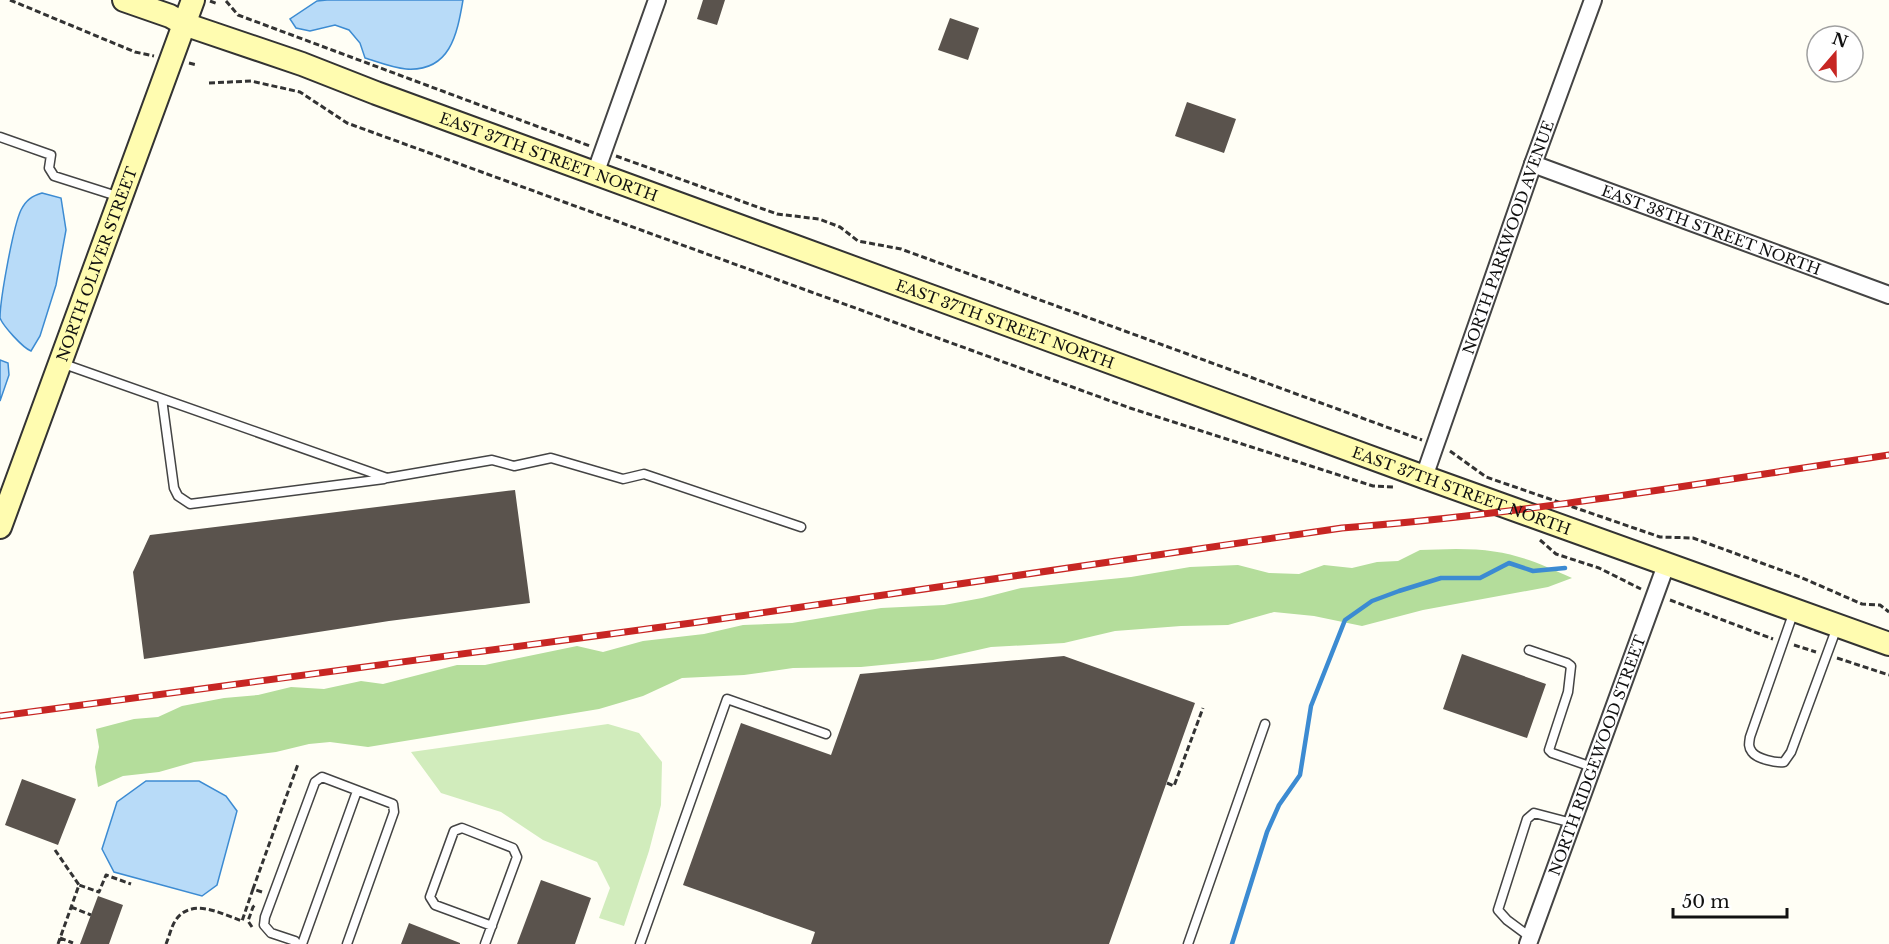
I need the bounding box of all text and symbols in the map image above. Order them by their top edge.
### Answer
north arrow [1805,24,1865,84]
text: N [1830,28,1851,52]
street label: EAST 37TH STREET NORTH [437,108,661,205]
street label: NORTH PARKWOOD AVENUE [1458,118,1558,357]
street label: NORTH OLIVER STREET [52,164,141,364]
street label: EAST 38TH STREET NORTH [1599,181,1824,279]
street label: EAST 37TH STREET NORTH [893,275,1117,372]
street label: EAST 37TH STREET NORTH [1350,442,1574,539]
street label: NORTH RIDGEWOOD STREET [1544,632,1649,878]
scale bar [1673,881,1787,919]
text: 50 m [1682,891,1730,913]

